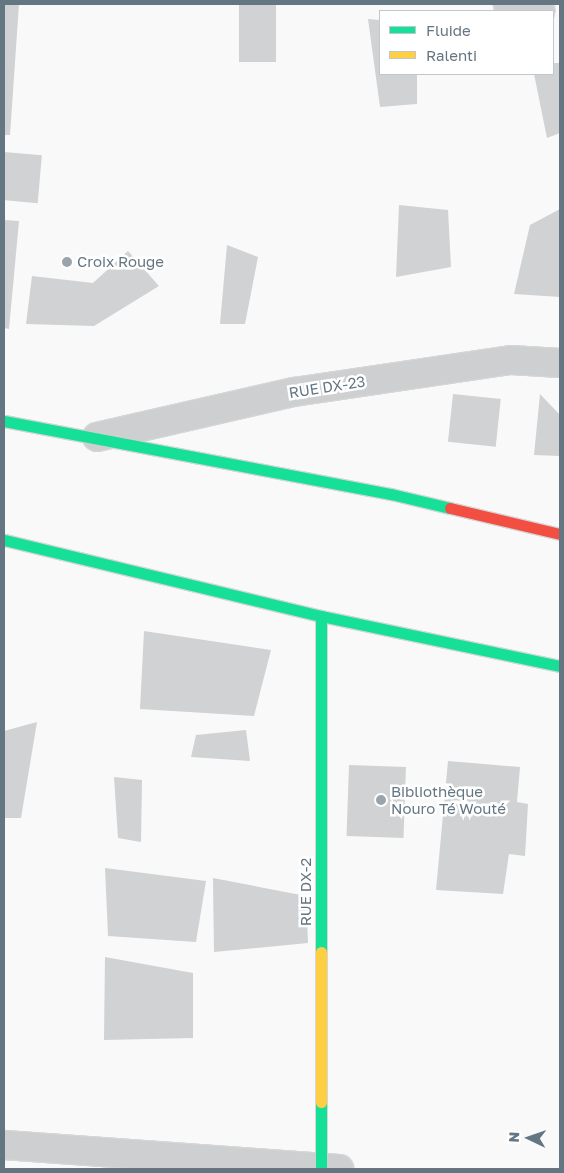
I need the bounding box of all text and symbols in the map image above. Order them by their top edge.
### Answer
legend [379,10,554,75]
text: Fluide [426,21,471,39]
text: Ralenti [426,46,477,64]
place label: Croix Rouge [77,253,164,271]
marker: Croix Rouge [61,256,73,268]
street label: RUE DX-23 [287,372,367,402]
place label: Bibliothèque Nouro Té Wouté [391,782,506,817]
marker: Bibliothèque Nouro Té Wouté [375,794,387,806]
street label: RUE DX-2 [297,858,315,926]
north arrow [504,1113,554,1163]
text: N [505,1131,522,1143]

